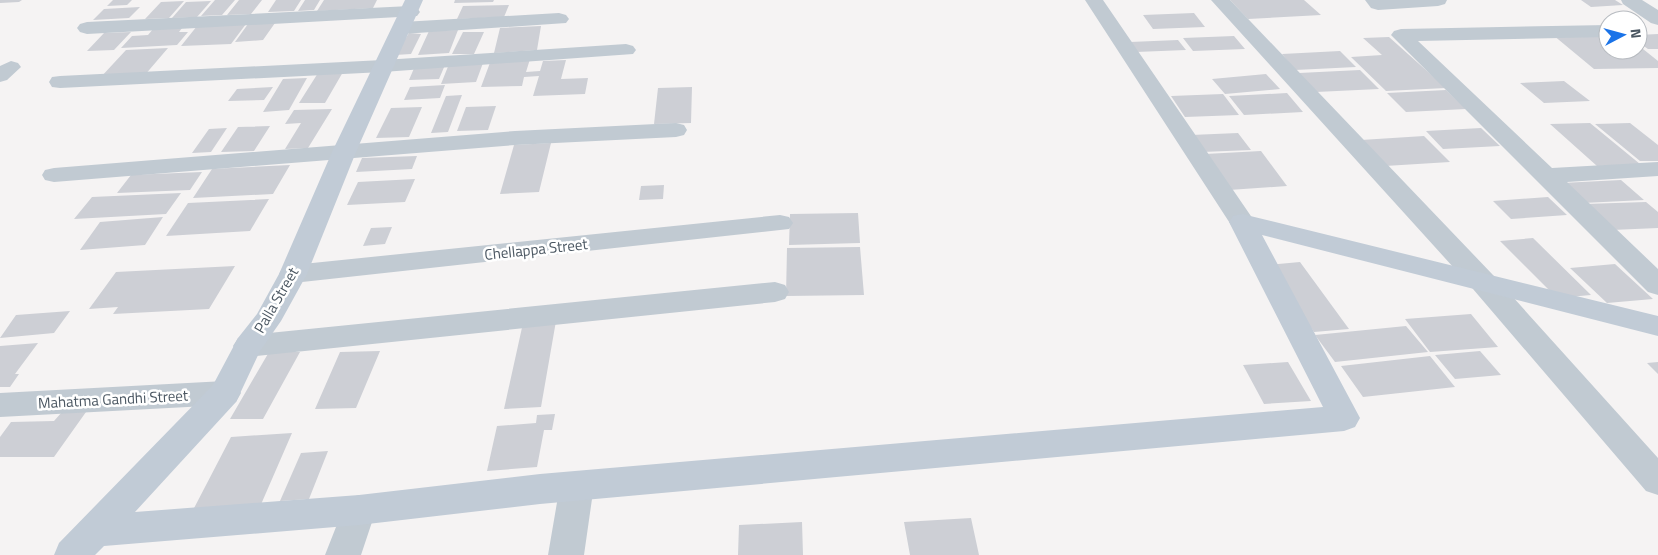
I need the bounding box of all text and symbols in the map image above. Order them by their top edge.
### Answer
north arrow [1598,10,1648,60]
text: N [1625,28,1647,40]
street label: Chellappa Street [483,232,589,266]
street label: Palla Street [248,262,305,337]
street label: Mahatma Gandhi Street [37,384,189,414]

